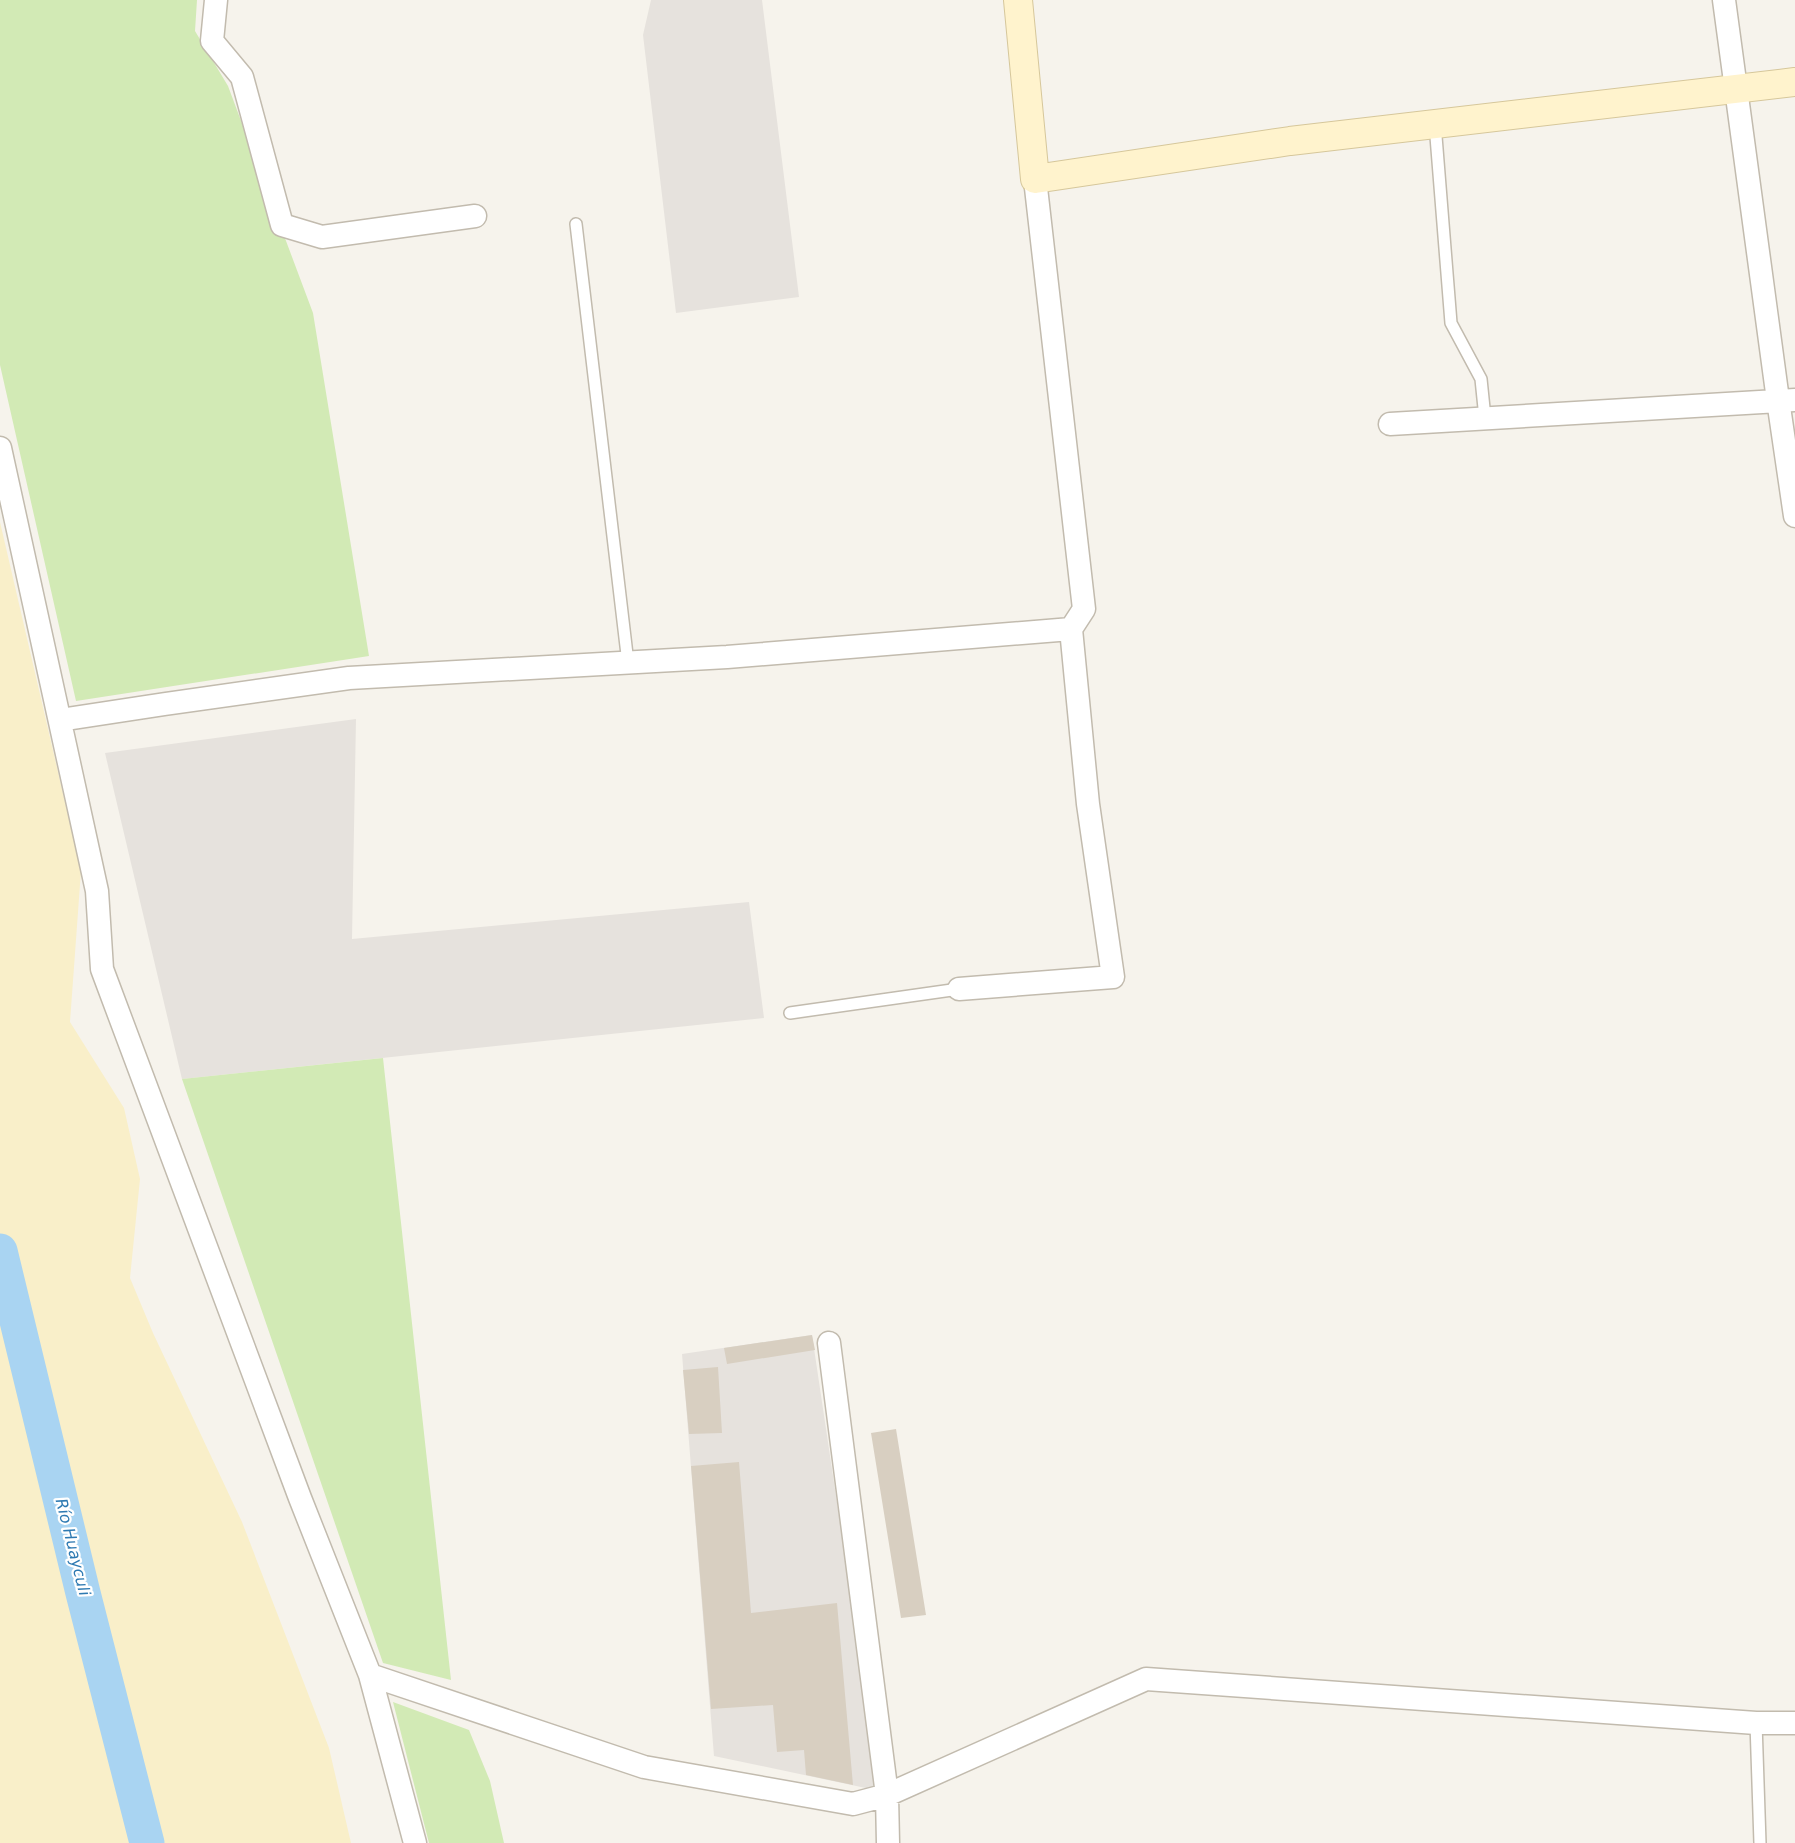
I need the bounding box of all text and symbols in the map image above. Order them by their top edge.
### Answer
water label: Río Huayculi [52,1496,94,1598]

